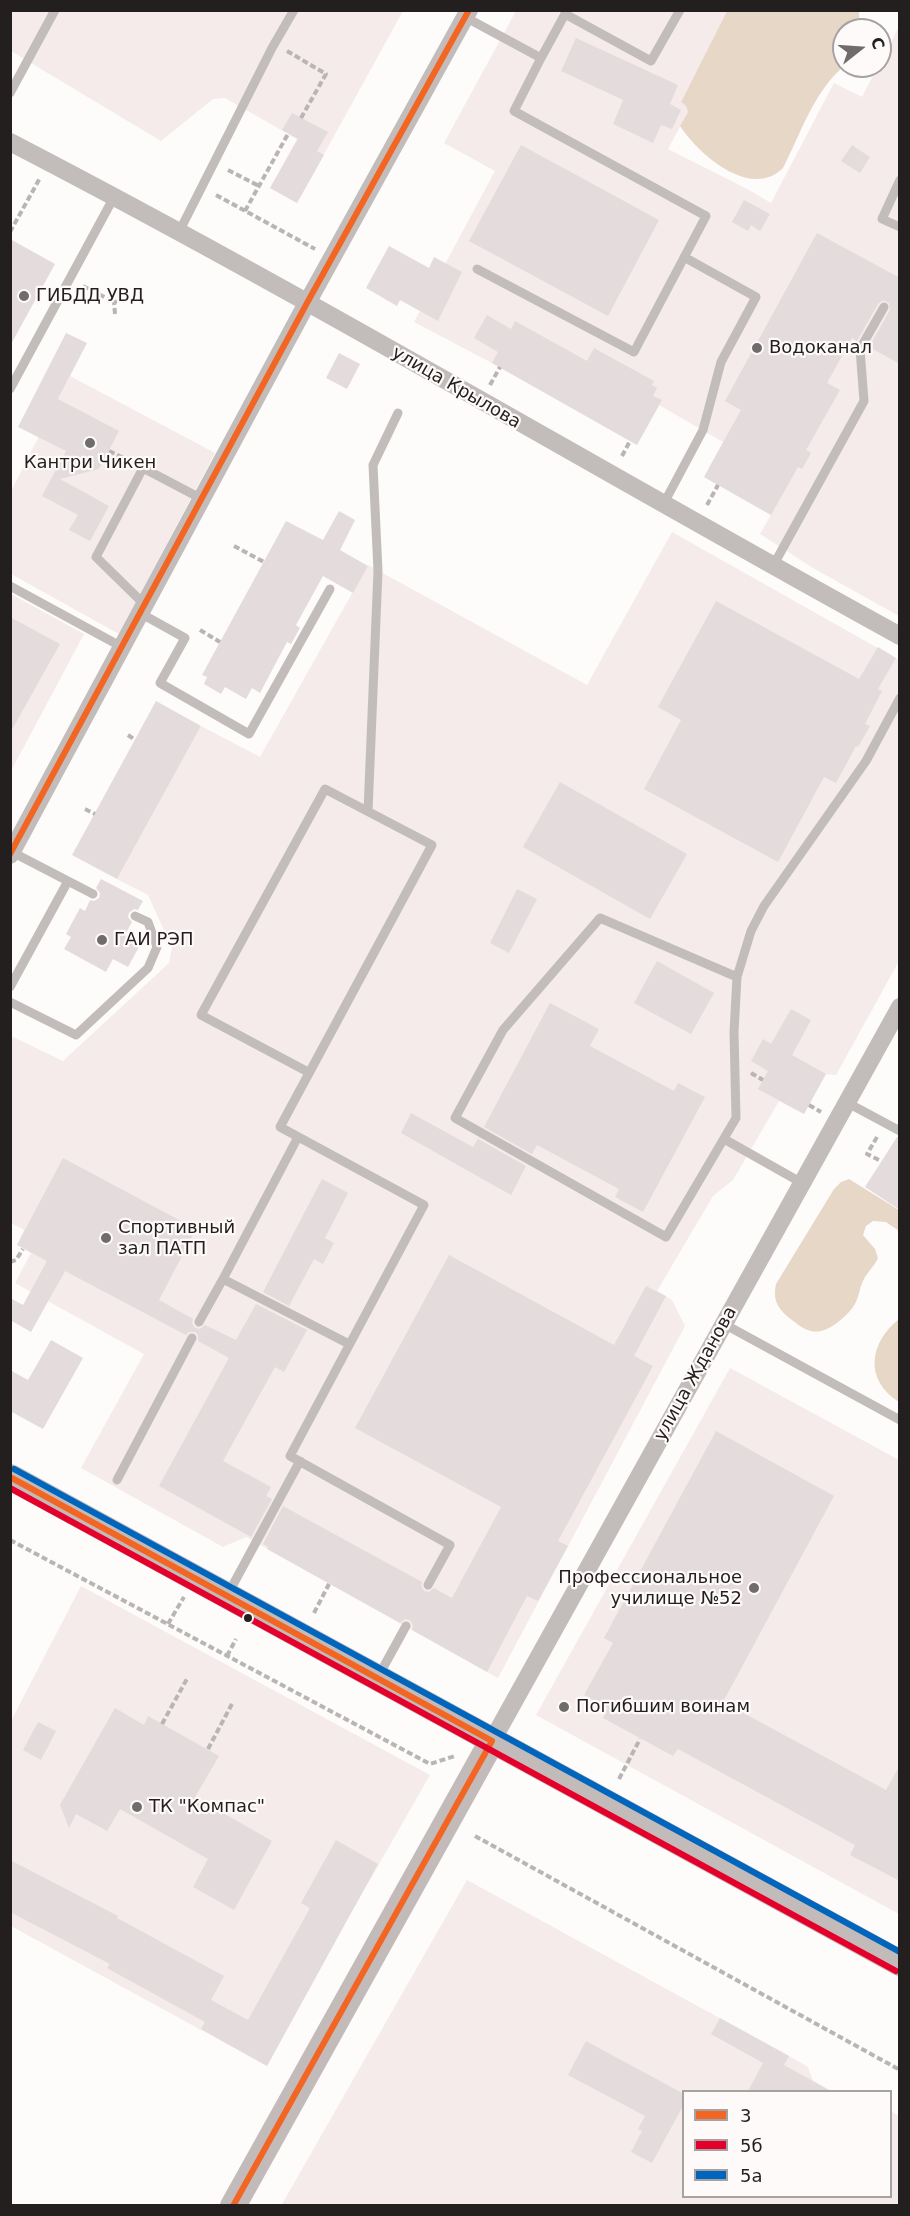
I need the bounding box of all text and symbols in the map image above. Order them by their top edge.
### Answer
north arrow [832,18,892,78]
text: С [867,35,889,52]
place label: ГИБДД УВД [36,285,144,307]
marker: ГИБДД УВД [17,289,31,303]
place label: Водоканал [769,337,872,359]
marker: Водоканал [750,341,764,355]
street label: улица Крылова [388,342,524,434]
marker: Кантри Чикен [83,436,97,450]
place label: Кантри Чикен [24,452,156,474]
place label: ГАИ РЭП [114,929,193,951]
marker: ГАИ РЭП [95,933,109,947]
place label: Спортивный зал ПАТП [118,1217,235,1260]
marker: Спортивный зал ПАТП [99,1231,113,1245]
street label: улица Жданова [650,1303,742,1445]
place label: Профессиональное училище №52 [558,1567,742,1610]
marker: Профессиональное училище №52 [747,1581,761,1595]
unlabelled marker [242,1612,254,1624]
place label: Погибшим воинам [576,1696,750,1718]
marker: Погибшим воинам [557,1700,571,1714]
place label: ТК "Компас" [149,1796,265,1818]
marker: ТК "Компас" [130,1800,144,1814]
legend [682,2090,892,2198]
text: 3 [740,2105,751,2126]
text: 5б [740,2135,763,2156]
text: 5а [740,2165,762,2186]

